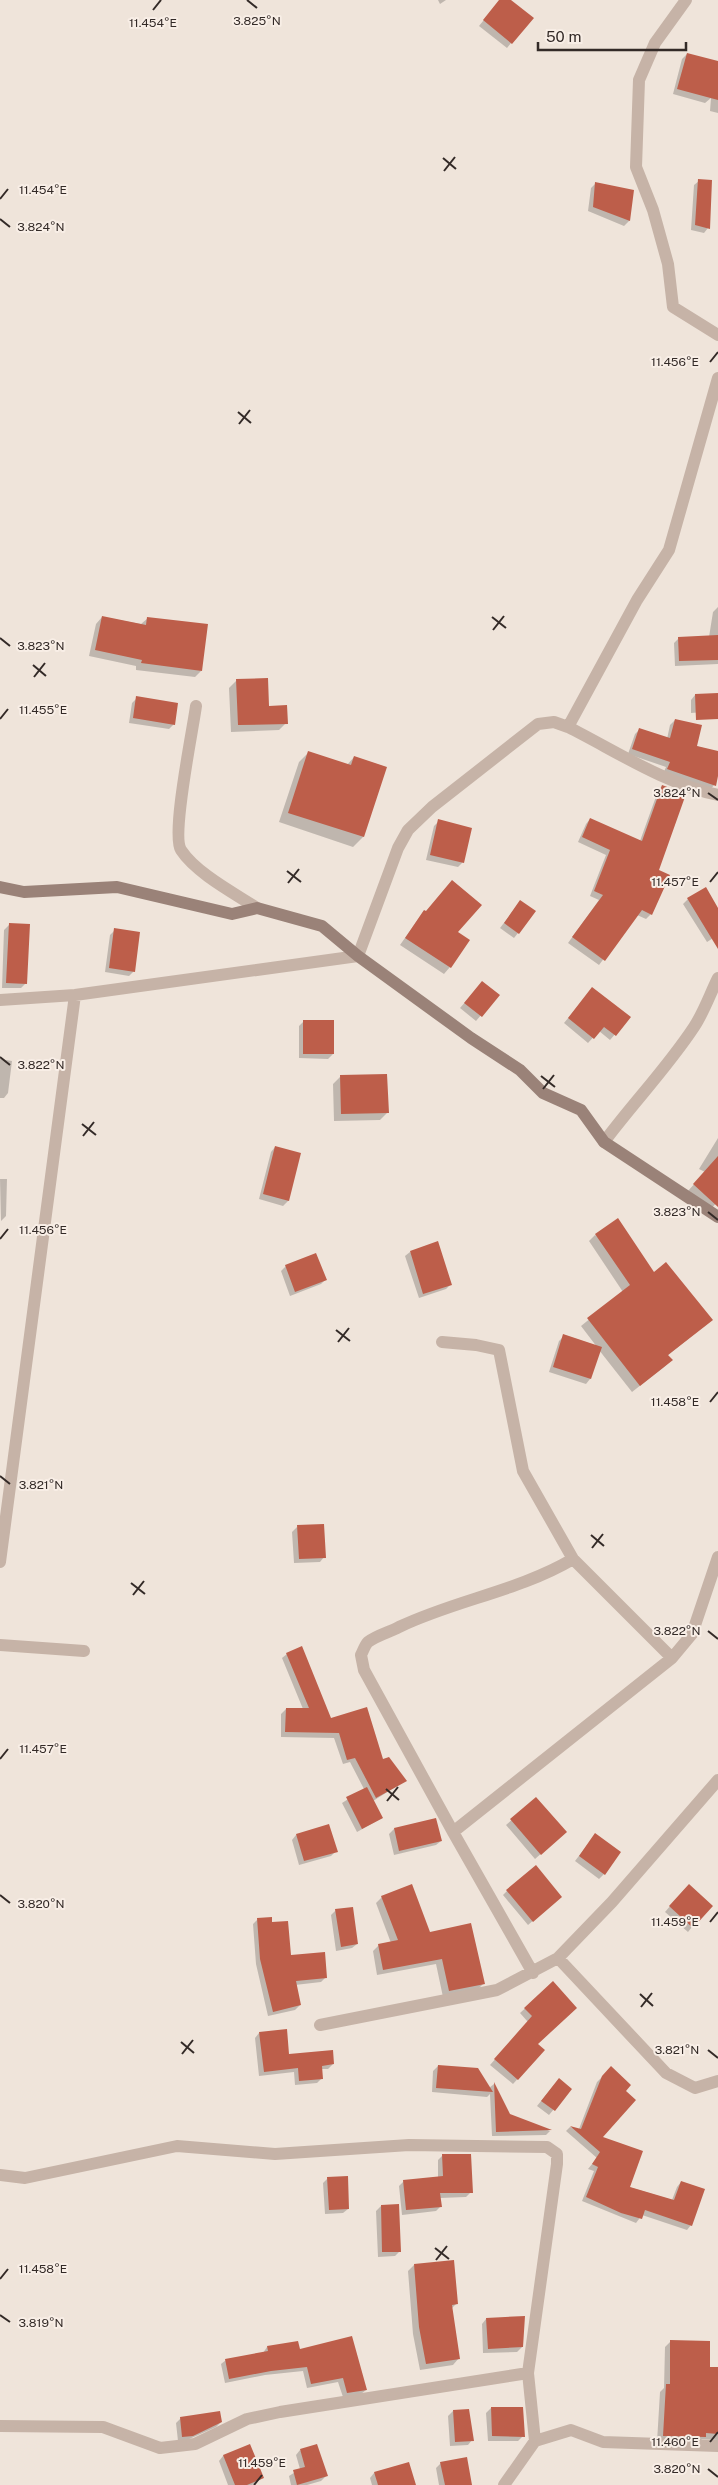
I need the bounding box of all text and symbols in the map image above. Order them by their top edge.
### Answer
text: 3.825°N [233,14,281,28]
text: 11.454°E [129,16,177,30]
scale bar [538,20,686,52]
text: 50 m [546,28,581,45]
text: 11.454°E [19,183,67,197]
text: 3.824°N [17,220,65,234]
text: 11.456°E [651,355,699,369]
text: 3.823°N [17,639,65,653]
text: 11.455°E [19,703,67,717]
text: 3.824°N [653,786,701,800]
text: 11.457°E [651,875,699,889]
text: 3.822°N [18,1058,64,1072]
text: 3.823°N [653,1205,701,1219]
text: 11.456°E [19,1223,67,1237]
text: 11.458°E [651,1395,699,1409]
text: 3.821°N [19,1478,63,1492]
text: 3.822°N [654,1624,700,1638]
text: 11.457°E [19,1742,67,1756]
text: 3.820°N [17,1897,65,1911]
text: 11.459°E [651,1915,699,1929]
text: 3.821°N [655,2043,699,2057]
text: 11.458°E [19,2262,67,2276]
text: 3.819°N [18,2316,64,2330]
text: 11.460°E [651,2435,699,2449]
text: 11.459°E [238,2456,286,2470]
text: 3.820°N [653,2462,701,2476]

